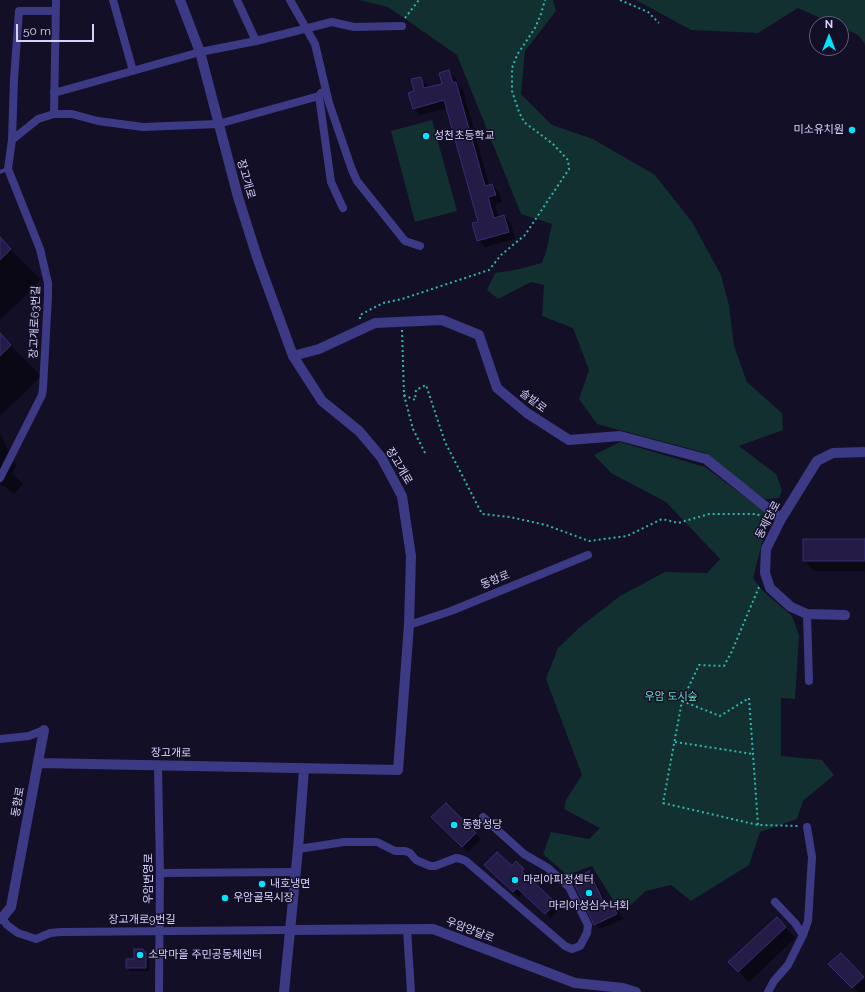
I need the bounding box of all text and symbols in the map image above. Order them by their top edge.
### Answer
scale bar [18,16,96,42]
north arrow [809,16,849,56]
text: N [825,18,833,31]
text: 50 m [23,24,51,38]
place label: 미소유치원 [793,123,844,137]
marker: 미소유치원 [847,125,857,135]
place label: 성천초등학교 [434,129,495,143]
marker: 성천초등학교 [421,131,431,141]
street label: 장고개로 [234,158,258,200]
street label: 장고개로63번길 [27,285,43,359]
street label: 솔밭로 [517,387,549,415]
street label: 장고개로 [383,445,415,487]
street label: 동제당로 [753,499,783,541]
street label: 동항로 [478,568,512,592]
park label: 우암 도시숲 [644,690,698,704]
street label: 장고개로 [151,746,191,760]
street label: 동항로 [9,786,27,818]
place label: 동항성당 [462,818,502,832]
marker: 동항성당 [449,820,459,830]
street label: 우암번영로 [142,854,156,904]
place label: 마리아피정센터 [523,873,594,887]
marker: 마리아피정센터 [510,875,520,885]
place label: 내호냉면 [270,877,310,891]
marker: 내호냉면 [257,879,267,889]
marker: 마리아성심수녀회 [584,888,594,898]
place label: 우암골목시장 [233,891,294,905]
marker: 우암골목시장 [220,893,230,903]
place label: 마리아성심수녀회 [549,899,629,913]
street label: 장고개로9번길 [108,913,176,927]
street label: 우암양달로 [444,915,496,945]
place label: 소막마을 주민공동체센터 [148,948,262,962]
marker: 소막마을 주민공동체센터 [135,950,145,960]

